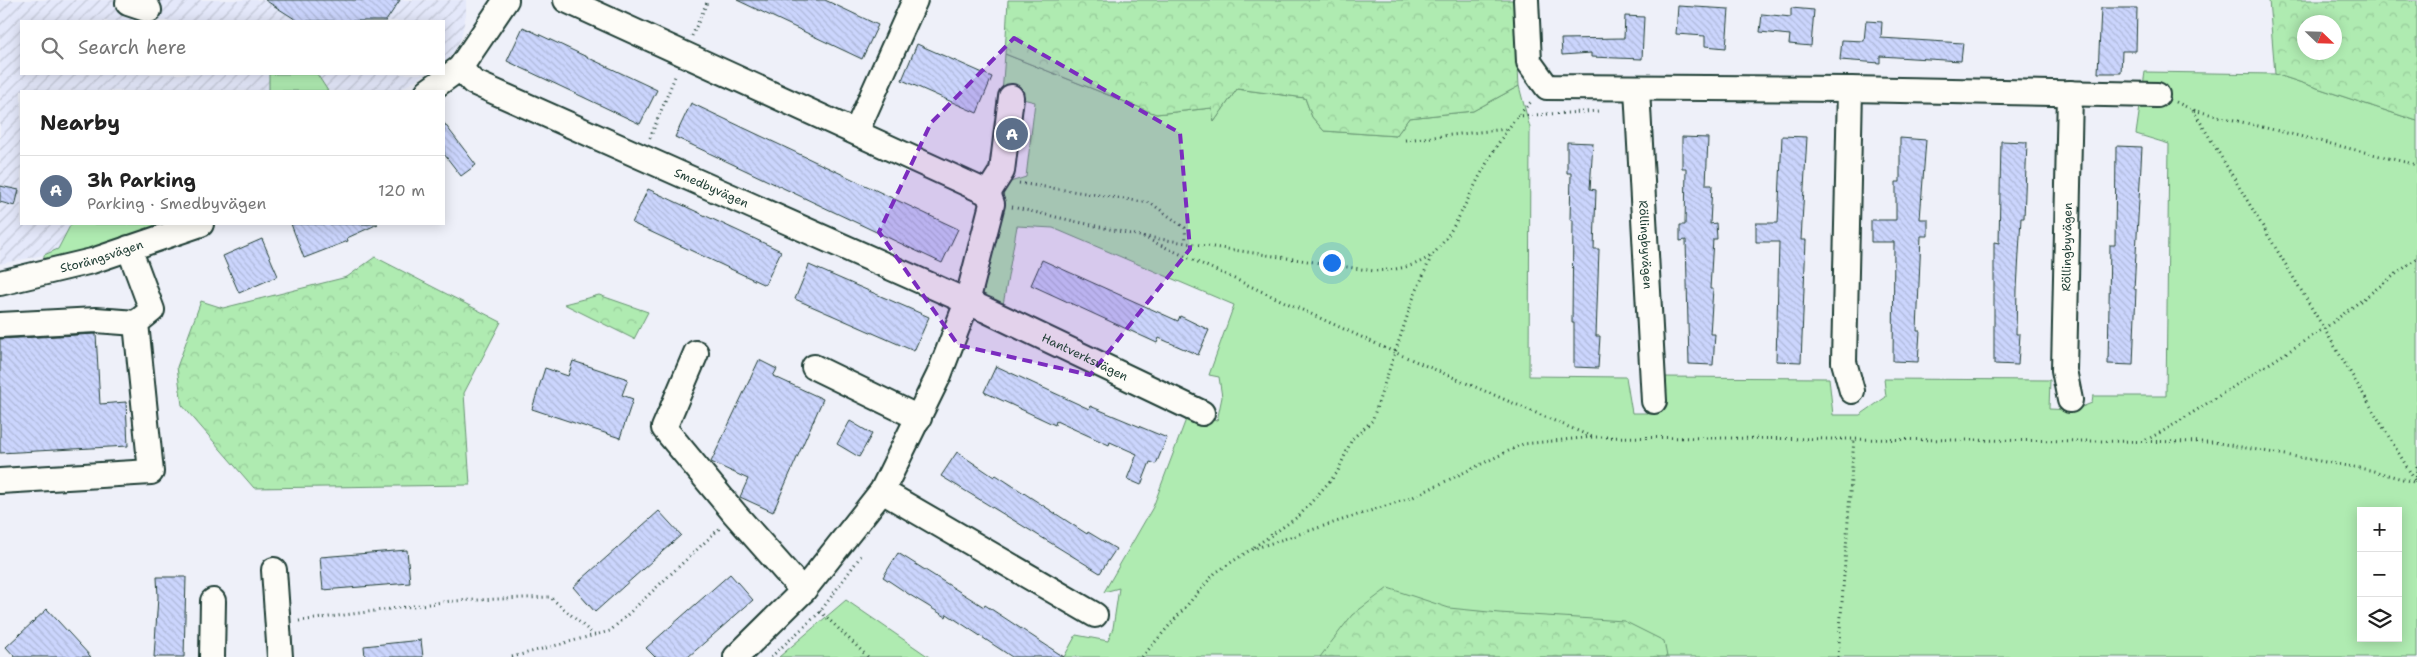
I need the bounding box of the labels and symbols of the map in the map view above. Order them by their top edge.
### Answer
north arrow [2297,15,2342,60]
pin: A [996,115,1028,153]
street label: Smedbyvägen [672,164,751,211]
street label: Röllingbyvägen [1635,200,1656,290]
street label: Röllingbyvägen [2058,202,2076,292]
street label: Storängsvägen [58,236,145,276]
your location [1319,250,1345,276]
street label: Hantverksvägen [1039,330,1131,385]

